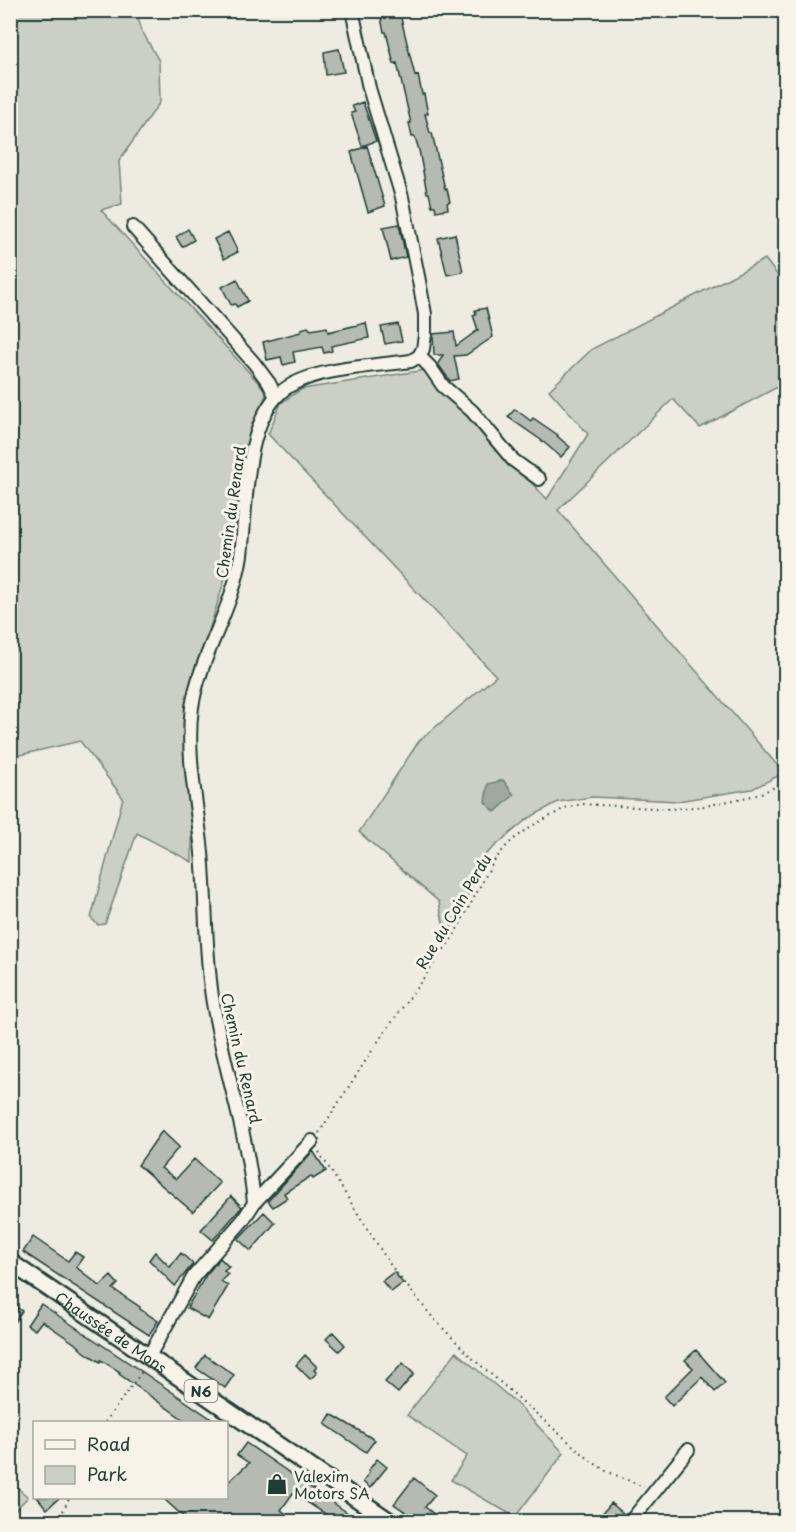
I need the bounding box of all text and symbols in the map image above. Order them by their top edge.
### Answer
street label: Chemin du Renard [209,444,251,580]
street label: Rue du Coin Perdu [409,849,497,973]
street label: Chemin du Renard [216,990,268,1126]
street label: Chaussée de Mons [51,1285,172,1378]
road number: N6 [184,1380,218,1402]
legend [33,1421,228,1499]
text: Road [87,1430,131,1457]
text: Park [87,1460,127,1487]
place label: Valexim Motors SA [294,1464,370,1504]
shop icon: Valexim Motors SA [265,1472,289,1496]

